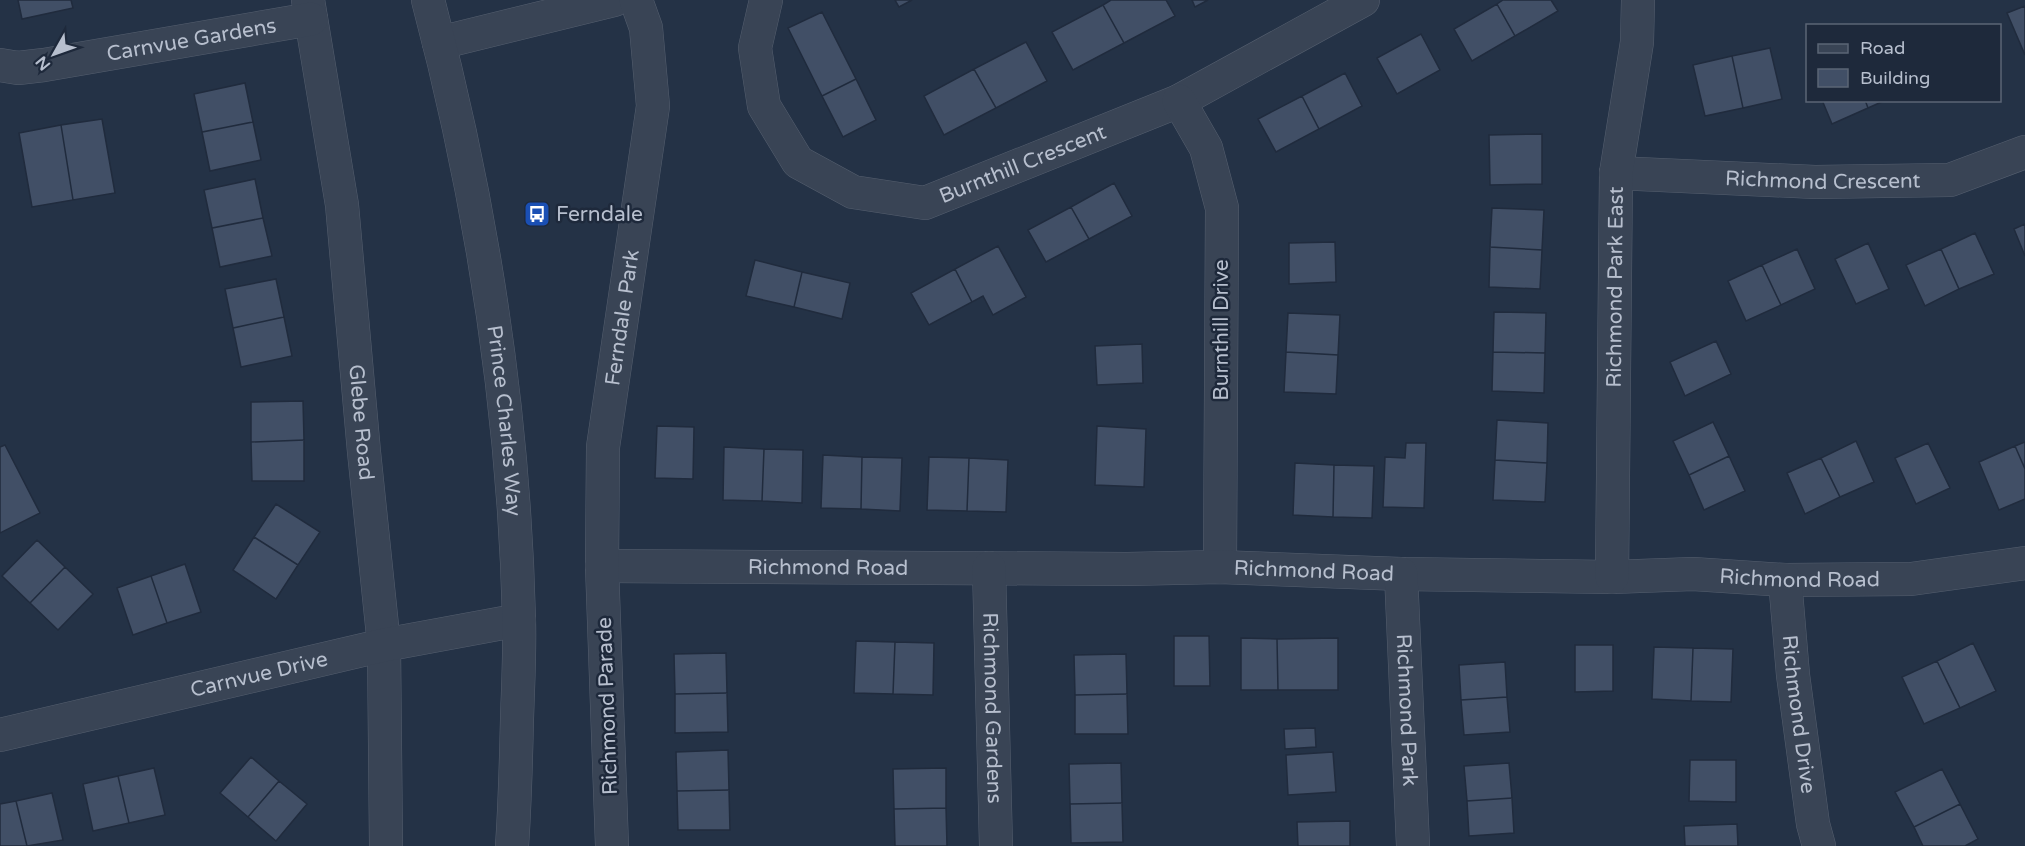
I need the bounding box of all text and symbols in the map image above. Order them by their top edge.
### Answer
street label: Carnvue Gardens [105,13,278,67]
north arrow [24,24,84,84]
legend [1806,24,2001,102]
text: Road [1860,37,1905,59]
text: N [31,52,55,74]
text: Building [1860,67,1930,89]
street label: Burnthill Crescent [936,120,1110,209]
street label: Richmond Crescent [1725,166,1921,195]
street label: Richmond Park East [1602,186,1629,388]
bus stop icon: Ferndale [522,199,552,229]
place label: Ferndale [556,202,643,227]
street label: Ferndale Park [600,248,645,387]
street label: Burnthill Drive [1209,259,1234,401]
street label: Prince Charles Way [481,324,526,517]
street label: Glebe Road [343,363,379,482]
street label: Richmond Road [748,555,908,581]
street label: Richmond Road [1233,556,1395,587]
street label: Richmond Road [1719,564,1880,593]
street label: Richmond Gardens [977,612,1007,804]
street label: Richmond Parade [592,616,623,795]
street label: Richmond Park [1391,633,1422,787]
street label: Richmond Drive [1777,634,1821,795]
street label: Carnvue Drive [188,647,330,703]

